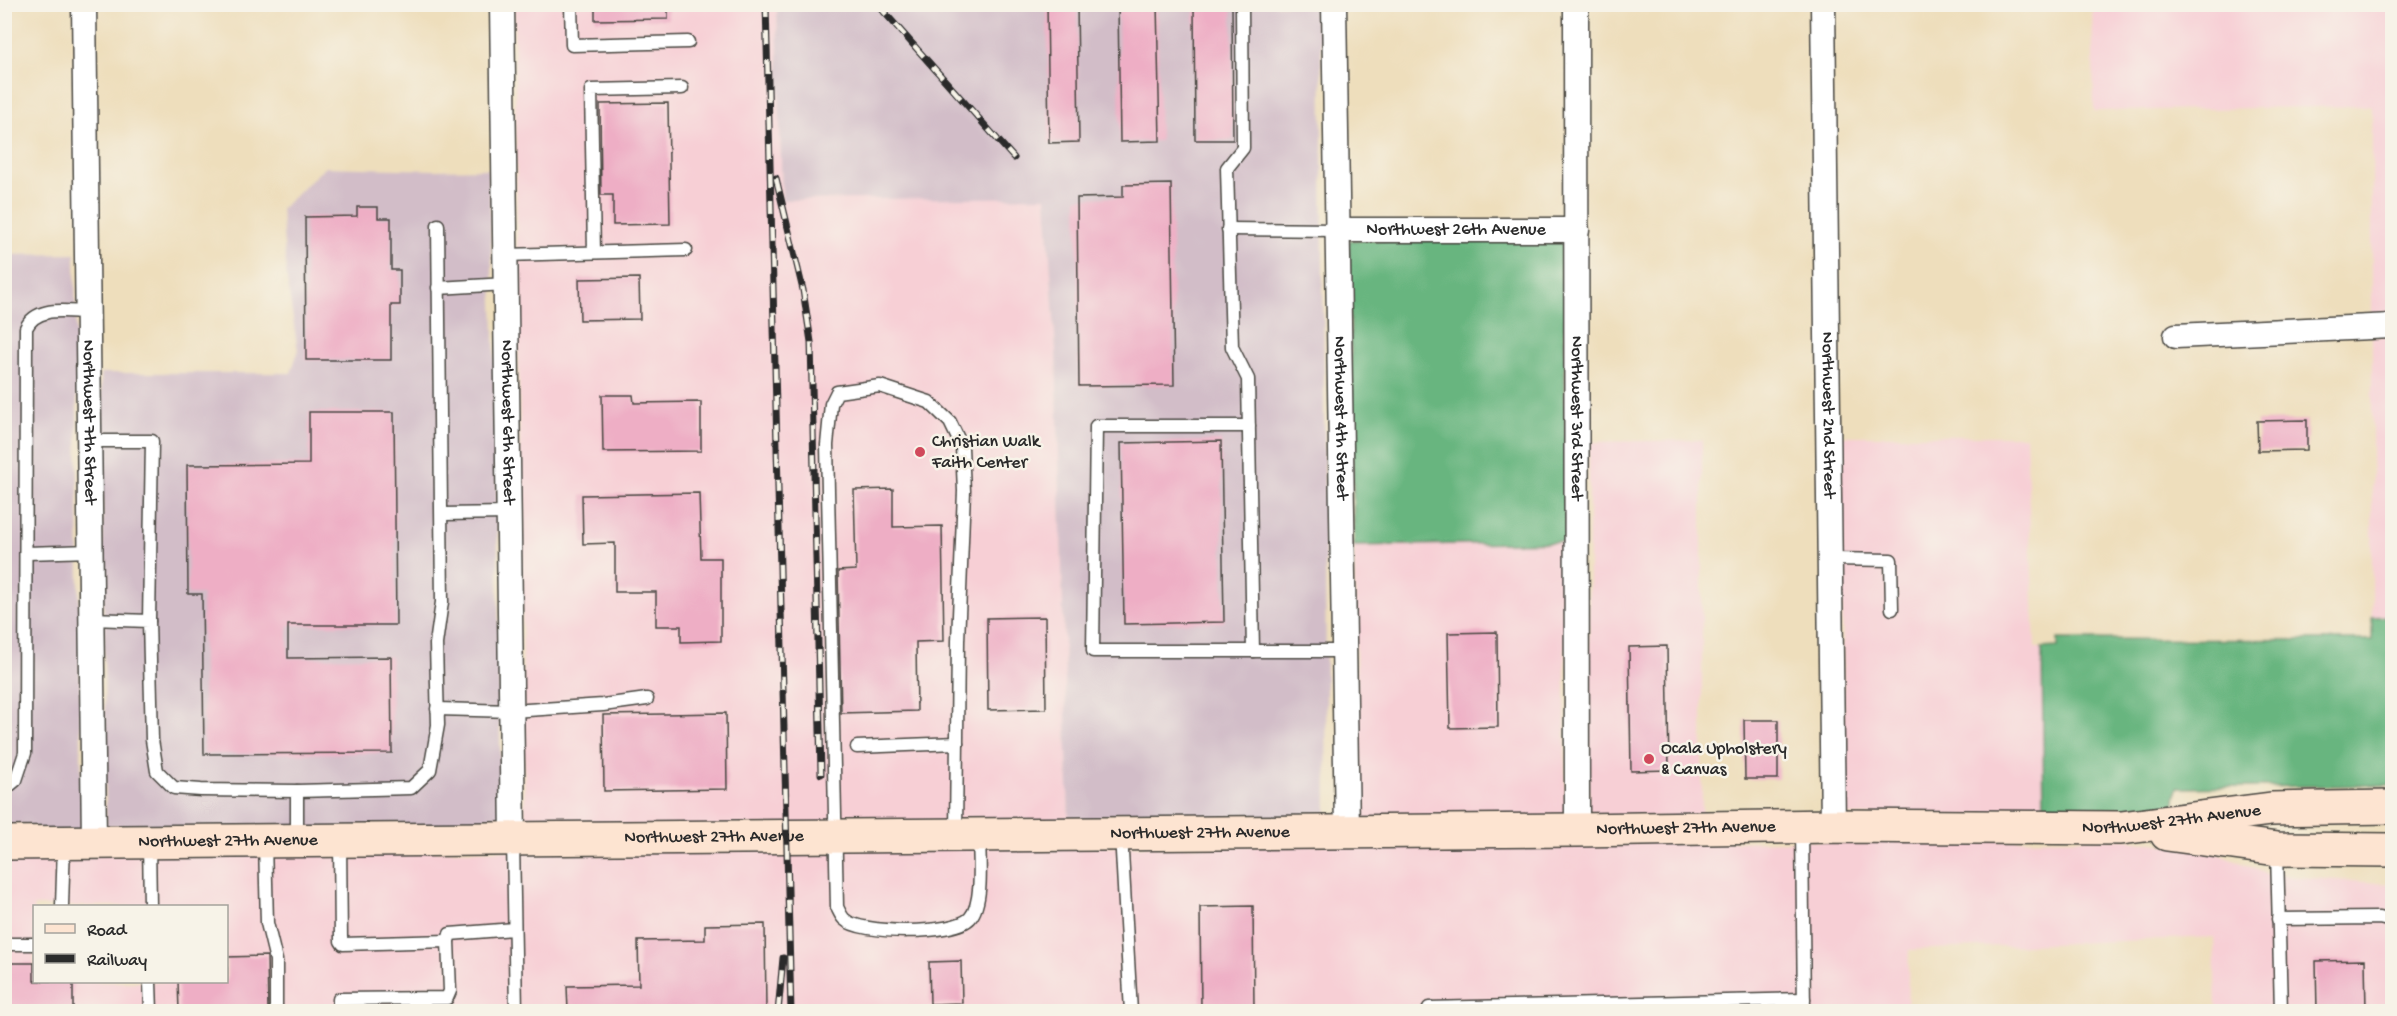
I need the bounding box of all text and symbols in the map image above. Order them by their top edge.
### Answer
street label: Northwest 26th Avenue [1366,220,1546,241]
street label: Northwest 2nd Street [1816,332,1840,500]
street label: Northwest 4th Street [1329,336,1352,502]
street label: Northwest 3rd Street [1566,336,1587,502]
street label: Northwest 7th Street [78,339,100,506]
street label: Northwest 6th Street [496,340,519,506]
place label: Christian Walk Faith Center [931,432,1042,474]
marker: Christian Walk Faith Center [913,445,927,459]
place label: Ocala Upholstery & Canvas [1661,739,1787,781]
marker: Ocala Upholstery & Canvas [1642,752,1656,766]
street label: Northwest 27th Avenue [2082,800,2263,839]
street label: Northwest 27th Avenue [1596,816,1777,840]
street label: Northwest 27th Avenue [1110,822,1291,844]
street label: Northwest 27th Avenue [624,826,805,848]
street label: Northwest 27th Avenue [138,830,319,852]
legend [33,905,228,983]
text: Road [87,921,128,942]
text: Railway [87,951,147,972]

